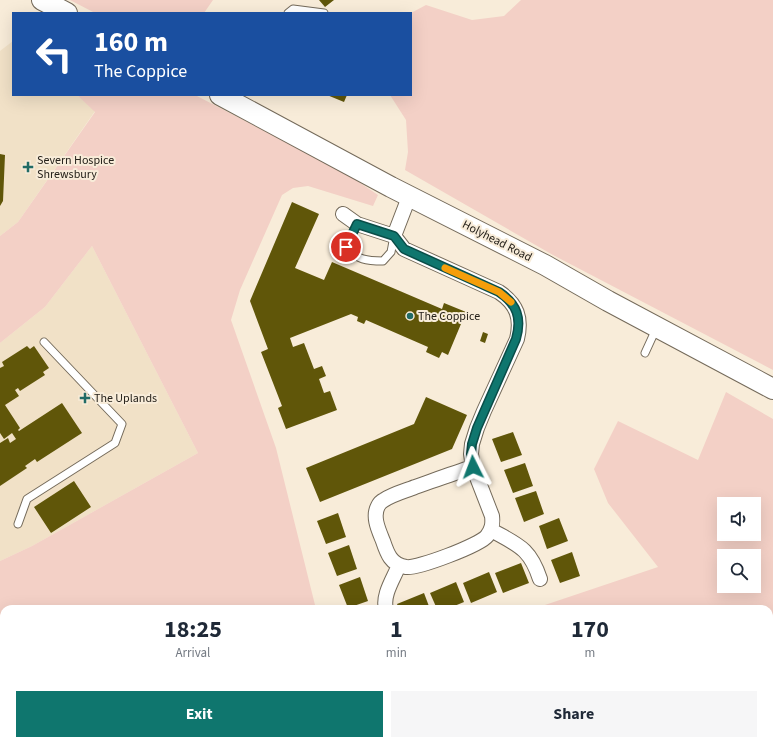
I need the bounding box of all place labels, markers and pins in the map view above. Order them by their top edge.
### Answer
place label: Severn Hospice Shrewsbury [37,152,114,183]
marker: Severn Hospice Shrewsbury [22,161,34,173]
pin [329,230,363,264]
place label: The Coppice [418,308,480,325]
marker: The Coppice [405,311,415,321]
place label: The Uplands [94,390,157,407]
marker: The Uplands [79,392,91,404]

